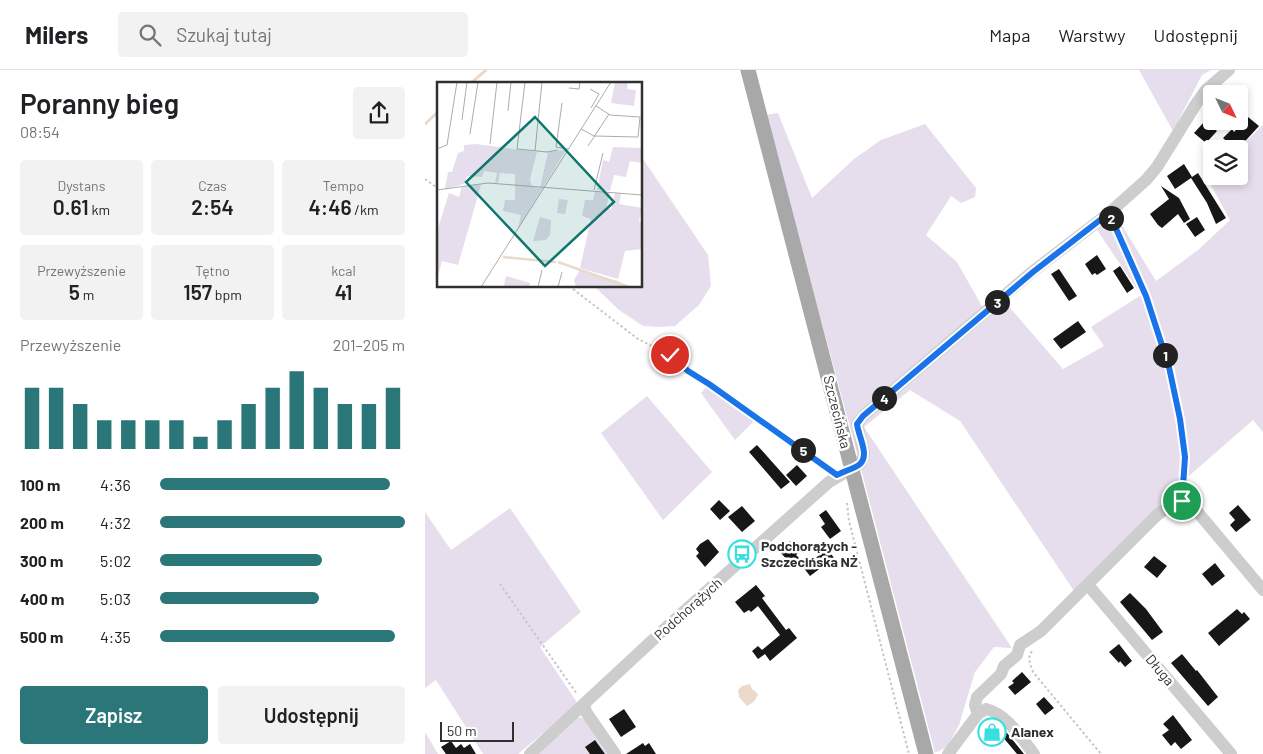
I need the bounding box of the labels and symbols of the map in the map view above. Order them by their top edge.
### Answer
inset map [437,82,643,288]
north arrow [1203,85,1247,130]
pin: 2 [1099,206,1123,230]
pin: 3 [985,290,1009,314]
pin [649,334,691,376]
pin: 1 [1153,342,1177,368]
street label: Szczecińska [820,374,855,450]
pin: 4 [871,386,897,410]
pin: 5 [791,438,815,462]
pin [1161,480,1203,522]
place label: Podchorążych - Szczecińska NŻ [761,537,858,570]
bus stop icon: Podchorążych - Szczecińska NŻ [727,539,757,569]
street label: Podchorążych [650,574,725,643]
street label: Długa [1142,651,1178,689]
shop icon: Alanex [977,717,1007,747]
scale bar [440,719,514,742]
place label: Alanex [1011,723,1054,740]

